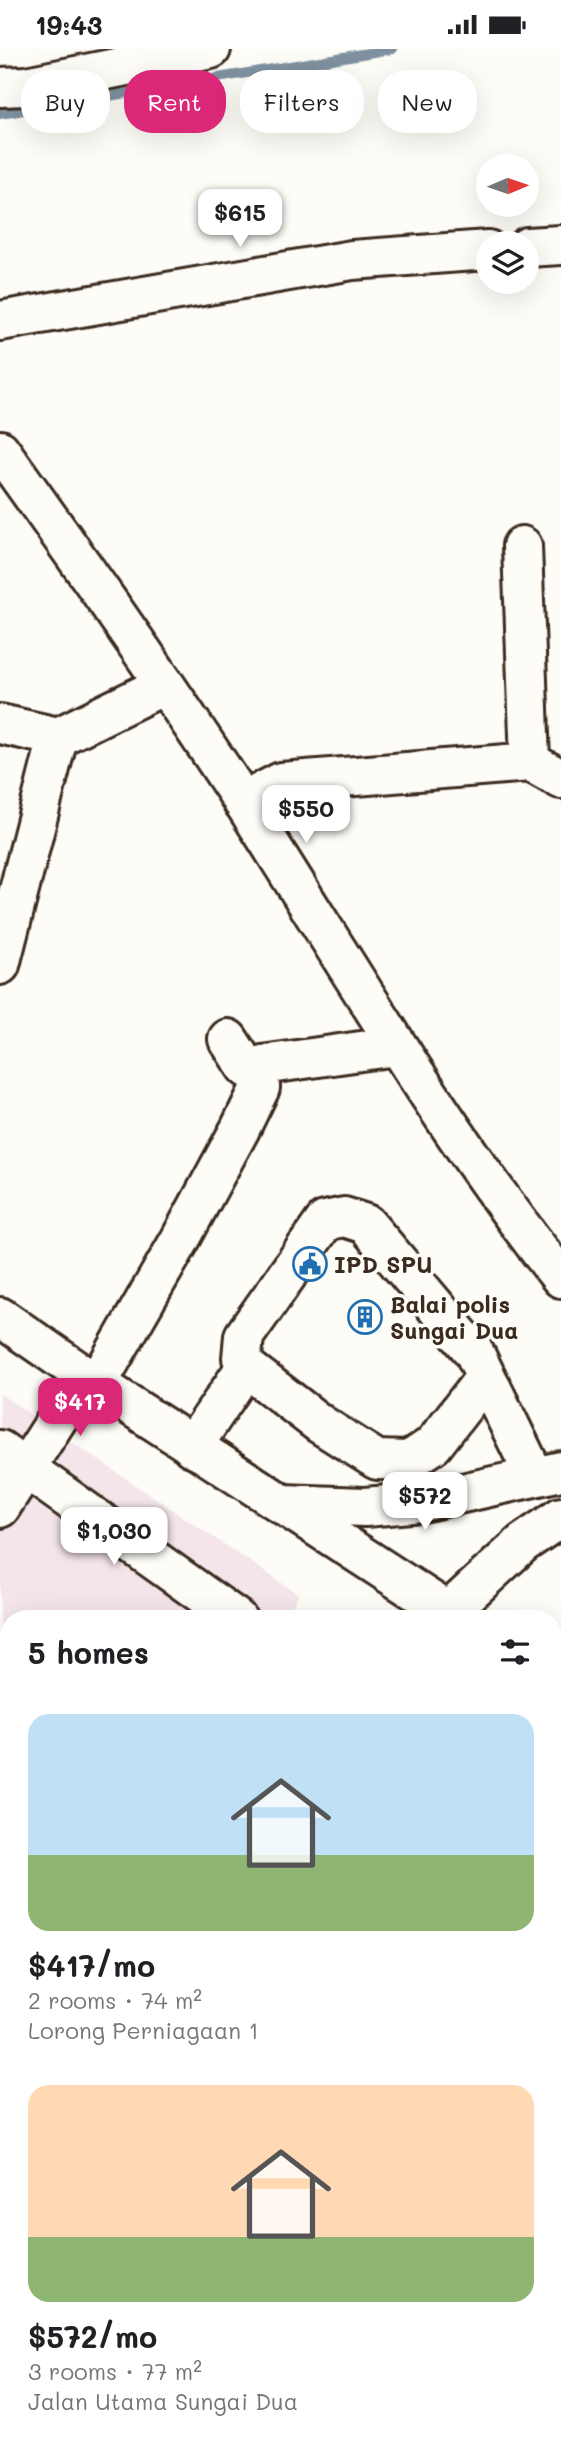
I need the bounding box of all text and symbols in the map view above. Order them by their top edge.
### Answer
text: 19:43 [35,8,102,42]
chip: Buy [21,70,110,133]
chip: Rent [124,70,226,133]
chip: Filters [240,70,364,133]
chip: New [378,70,477,133]
north arrow [476,154,539,217]
map controls [476,154,539,294]
pin: $615 [199,189,281,249]
text: $615 [214,197,266,227]
button: layers [476,231,539,294]
pin: $550 [265,785,347,845]
text: $550 [278,793,334,823]
public building icon: IPD SPU [291,1245,329,1283]
place label: IPD SPU [334,1249,433,1279]
place label: Balai polis Sungai Dua [390,1289,518,1345]
building icon: Balai polis Sungai Dua [346,1298,384,1336]
pin: $417 [39,1379,121,1438]
text: $417 [54,1386,106,1416]
pin: $572 [384,1473,466,1532]
text: $572 [398,1480,452,1510]
pin: $1,030 [57,1507,171,1567]
text: $1,030 [77,1515,151,1545]
text: 5 homes [28,1632,149,1672]
icon: filters [496,1633,534,1671]
icon: home [218,1760,344,1886]
text: $417/mo [28,1945,155,1985]
text: 2 rooms · 74 m² [28,1985,202,2015]
text: Lorong Perniagaan 1 [28,2015,259,2045]
icon: home [218,2131,344,2257]
text: $572/mo [28,2316,157,2356]
text: 3 rooms · 77 m² [28,2356,202,2386]
text: Jalan Utama Sungai Dua [28,2386,298,2416]

